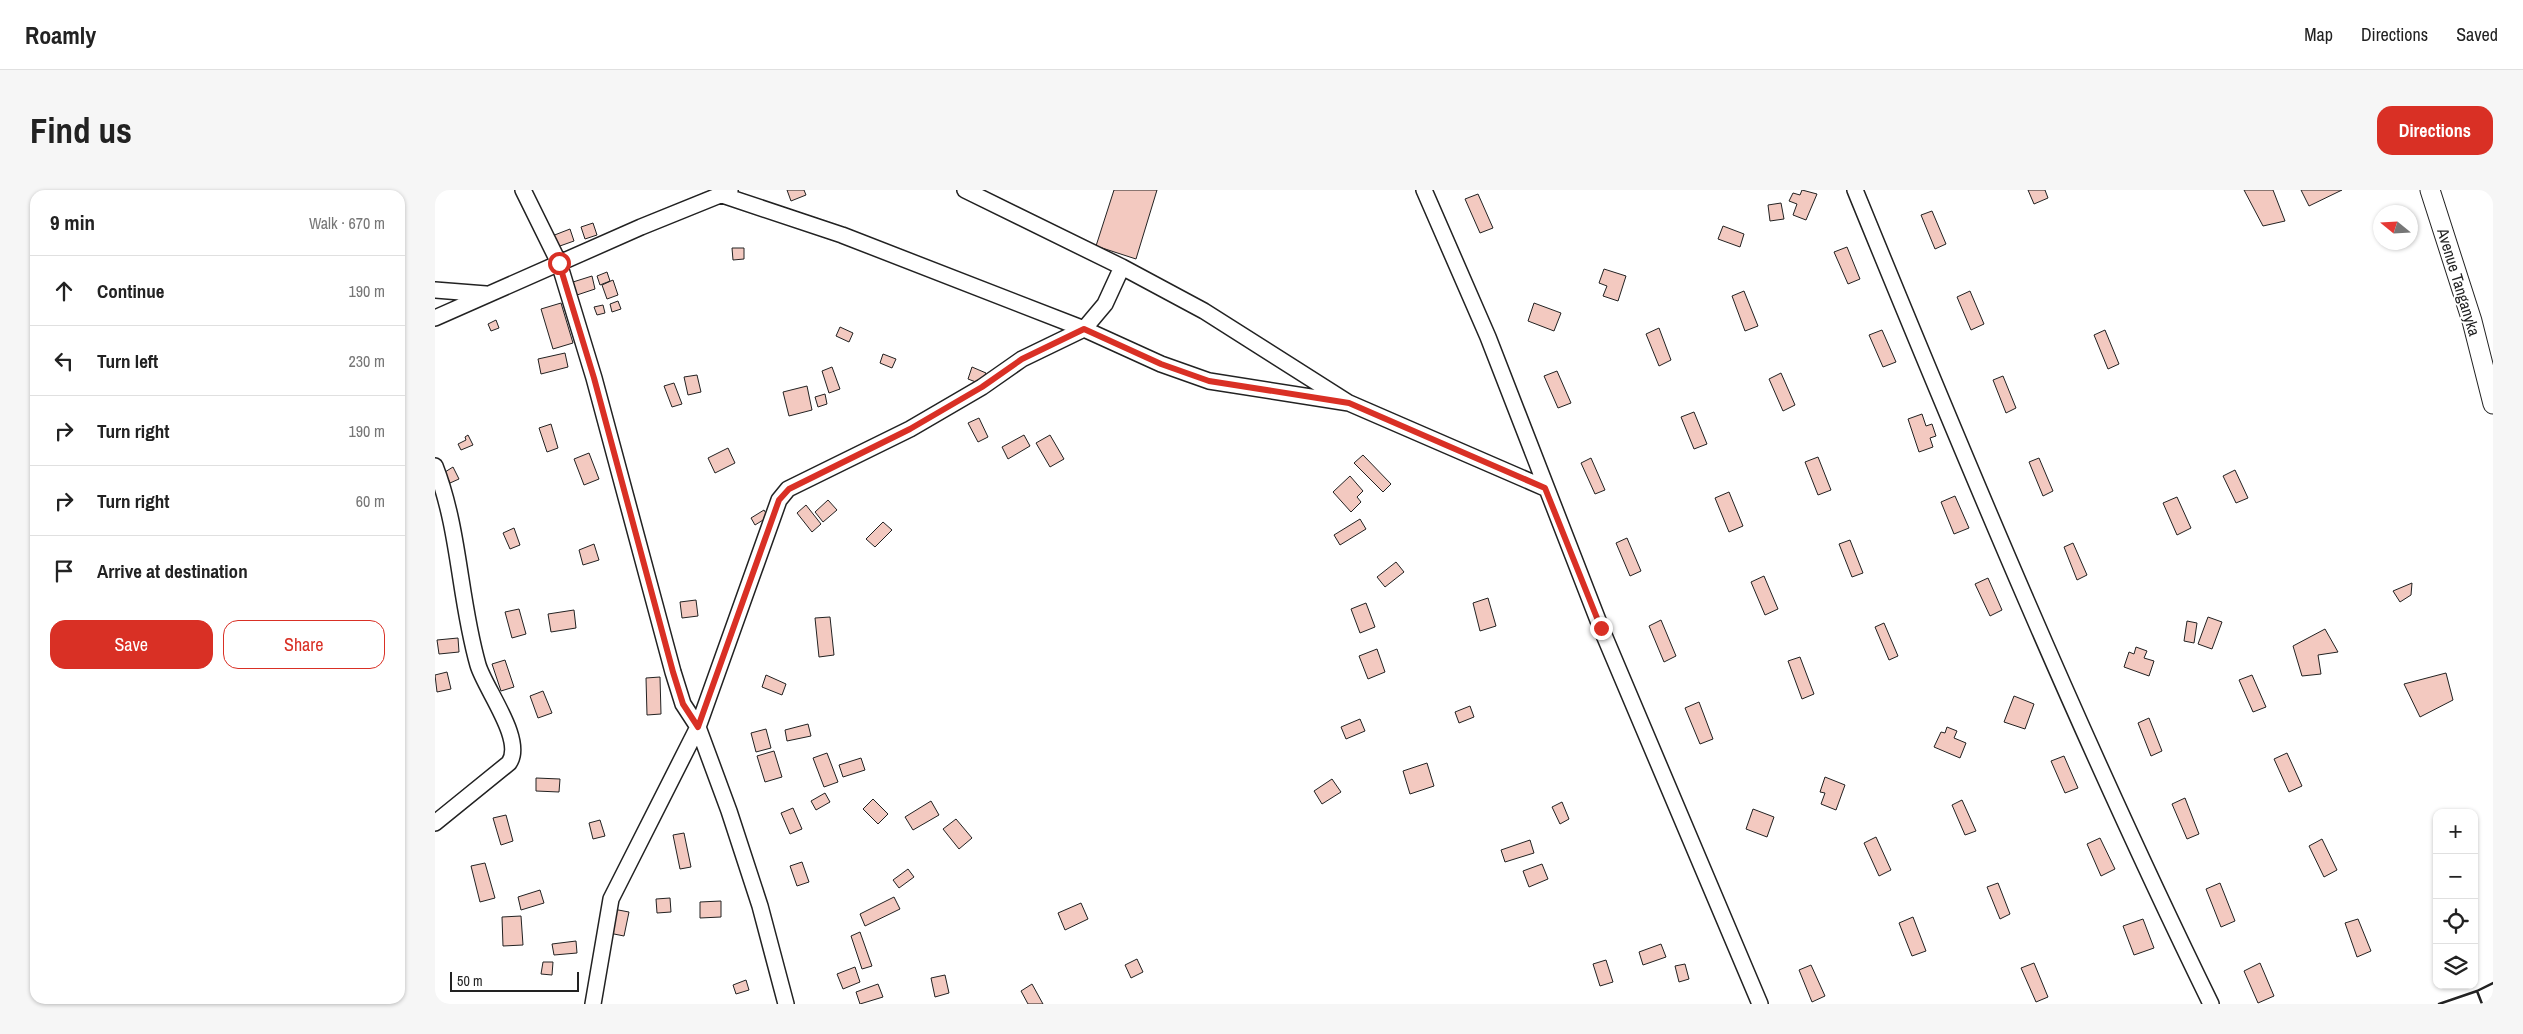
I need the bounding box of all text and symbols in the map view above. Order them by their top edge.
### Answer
text: Roamly [25,19,96,51]
text: Map [2304,22,2333,47]
text: Directions [2361,22,2428,47]
text: Saved [2456,22,2498,47]
button: Directions [2377,106,2493,155]
text: Find us [30,107,132,154]
north arrow [2373,205,2418,250]
text: 9 min [50,208,95,237]
text: Walk · 670 m [309,212,385,234]
street label: Avenue Tanganyka [2432,225,2486,339]
route start [548,252,571,275]
icon: ahead [50,277,78,305]
text: Continue [97,278,165,304]
text: 190 m [349,280,385,302]
icon: left [50,347,78,375]
text: Turn left [97,348,158,374]
text: 230 m [349,350,385,372]
icon: right [50,417,78,445]
text: Turn right [97,418,169,444]
text: 190 m [349,420,385,442]
icon: right [50,487,78,515]
text: Turn right [97,488,169,514]
text: 60 m [356,490,385,512]
icon: arrive [50,557,78,585]
text: Arrive at destination [97,558,248,584]
route end [1590,617,1613,640]
button: Save [50,620,213,669]
button: Share [223,620,385,669]
map controls [2433,809,2478,989]
button: + [2433,809,2478,854]
button: − [2433,854,2478,899]
button: locate [2433,899,2478,944]
button: layers [2433,944,2478,989]
scale bar [450,969,579,992]
text: 50 m [457,972,483,990]

